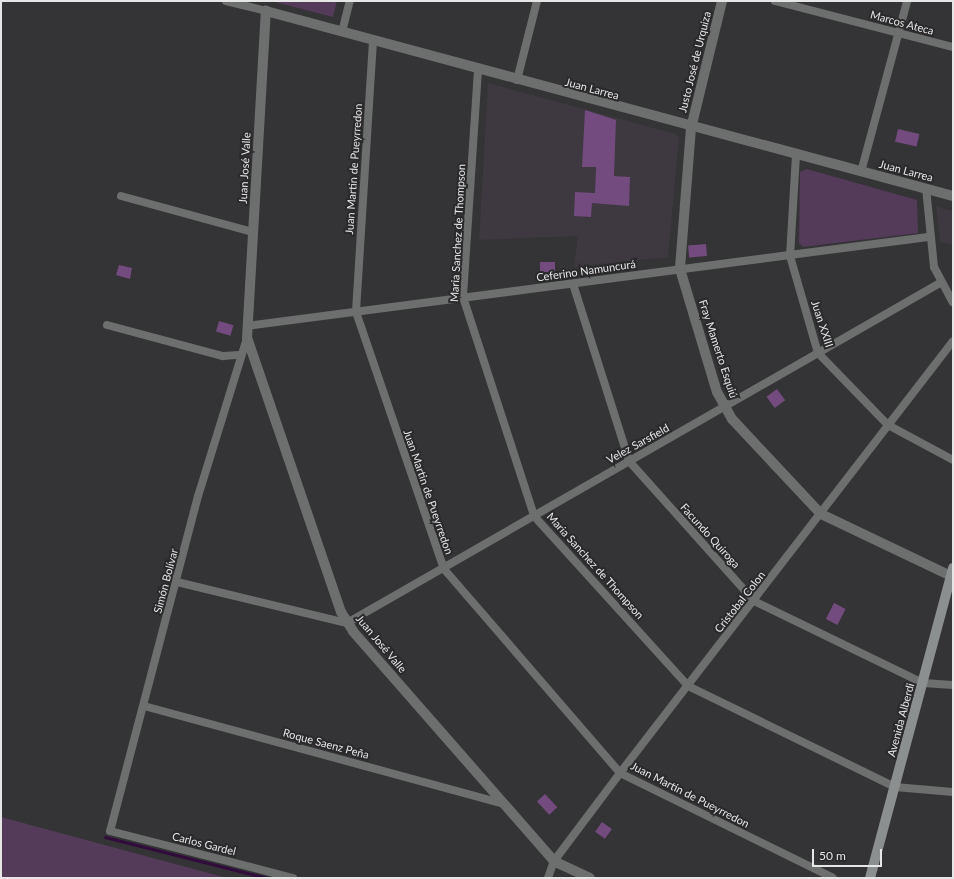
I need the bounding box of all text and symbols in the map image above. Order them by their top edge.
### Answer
street label: Marcos Ateca [869,8,935,38]
street label: Justo José de Urquiza [676,10,714,114]
street label: Juan Larrea [564,75,620,103]
street label: Juan Martin de Pueyrredon [343,103,365,235]
street label: Juan José Valle [237,132,253,204]
street label: Juan Larrea [878,157,934,185]
street label: Maria Sanchez de Thompson [448,163,468,303]
street label: Ceferino Namuncurá [536,257,636,285]
street label: Fray Mamerto Esquiú [696,298,740,400]
street label: Juan XXIII [808,299,836,349]
street label: Velez Sarsfield [604,421,672,467]
street label: Juan Martin de Pueyrredon [400,428,456,556]
street label: Facundo Quiroga [678,501,742,571]
street label: Maria Sanchez de Thompson [544,510,646,622]
street label: Simón Bolívar [151,547,181,615]
street label: Cristobal Colon [712,569,768,635]
street label: Juan José Valle [353,612,409,676]
street label: Avenida Alberdi [885,682,917,758]
street label: Roque Saenz Peña [282,726,370,762]
street label: Juan Martin de Pueyrredon [629,759,751,831]
street label: Carlos Gardel [171,830,237,858]
scale bar [814,841,884,867]
text: 50 m [819,848,846,863]

